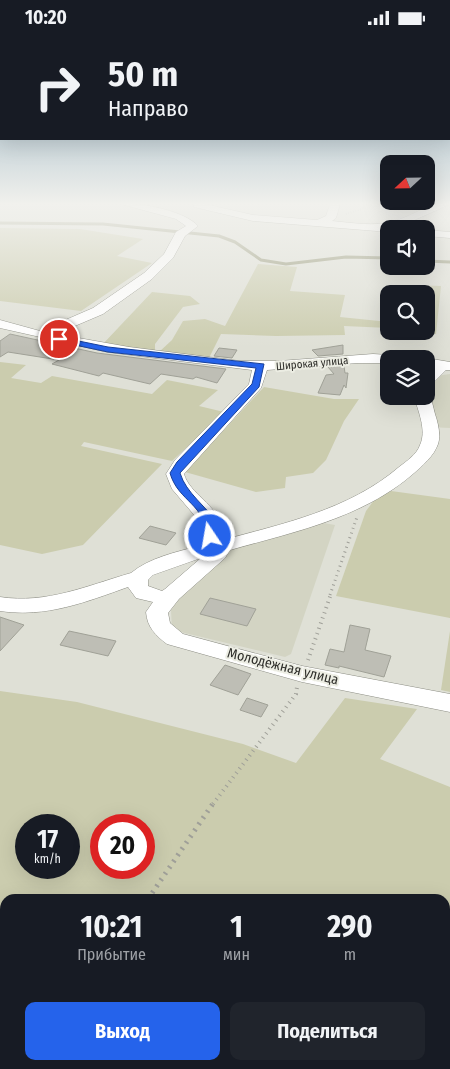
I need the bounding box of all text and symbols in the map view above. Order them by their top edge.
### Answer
text: 10:20 [25,6,67,29]
text: 50 m [108,53,178,95]
icon: right [25,55,90,120]
text: Направо [108,95,189,122]
north arrow [380,155,435,210]
map controls [380,155,435,405]
button: sound [380,220,435,275]
button: search [380,285,435,340]
pin [38,318,80,360]
icon: arrive [45,325,73,353]
button: layers [380,350,435,405]
street label: Широкая улица [275,354,349,373]
position arrow [183,509,235,561]
street label: Молодёжная улица [226,644,340,689]
speed limit sign: 20 [90,814,155,879]
text: 17 [37,825,58,855]
text: km/h [34,852,61,866]
text: 10:21 [81,909,143,945]
text: 1 [230,909,243,945]
text: 290 [327,909,373,945]
text: Прибытие [77,945,146,964]
text: мин [223,945,250,964]
text: m [344,945,356,964]
button: Выход [25,1002,220,1060]
button: Поделиться [230,1002,425,1060]

